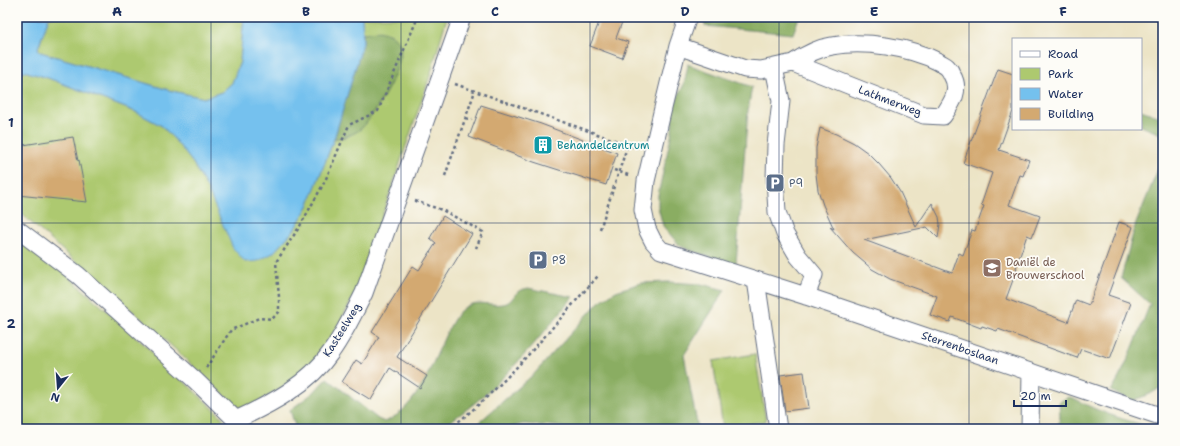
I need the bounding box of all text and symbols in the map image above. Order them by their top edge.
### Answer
text: A [112,3,122,20]
text: B [302,3,310,20]
text: C [491,3,499,20]
text: D [680,3,690,20]
text: E [870,3,879,20]
text: F [1059,3,1067,20]
legend [1012,38,1142,130]
text: Road [1048,46,1079,62]
text: Park [1048,66,1074,82]
street label: Lathmerweg [856,82,924,120]
text: Water [1048,86,1084,102]
text: Building [1048,106,1094,122]
text: 1 [8,114,14,131]
building icon: Behandelcentrum [532,134,554,156]
place label: Behandelcentrum [557,138,650,153]
parking icon: P9 [764,172,786,194]
place label: P9 [789,176,803,191]
parking icon: P8 [527,249,549,271]
place label: P8 [552,253,566,268]
place label: Daniël de Brouwerschool [1006,255,1085,283]
school or university icon: Daniël de Brouwerschool [981,257,1003,279]
street label: Kasteelweg [319,300,365,360]
text: 2 [6,315,16,332]
street label: Sterrenboslaan [919,328,1001,368]
north arrow [38,368,78,408]
scale bar [1014,382,1066,408]
text: 20 m [1020,388,1051,404]
text: N [49,389,62,406]

